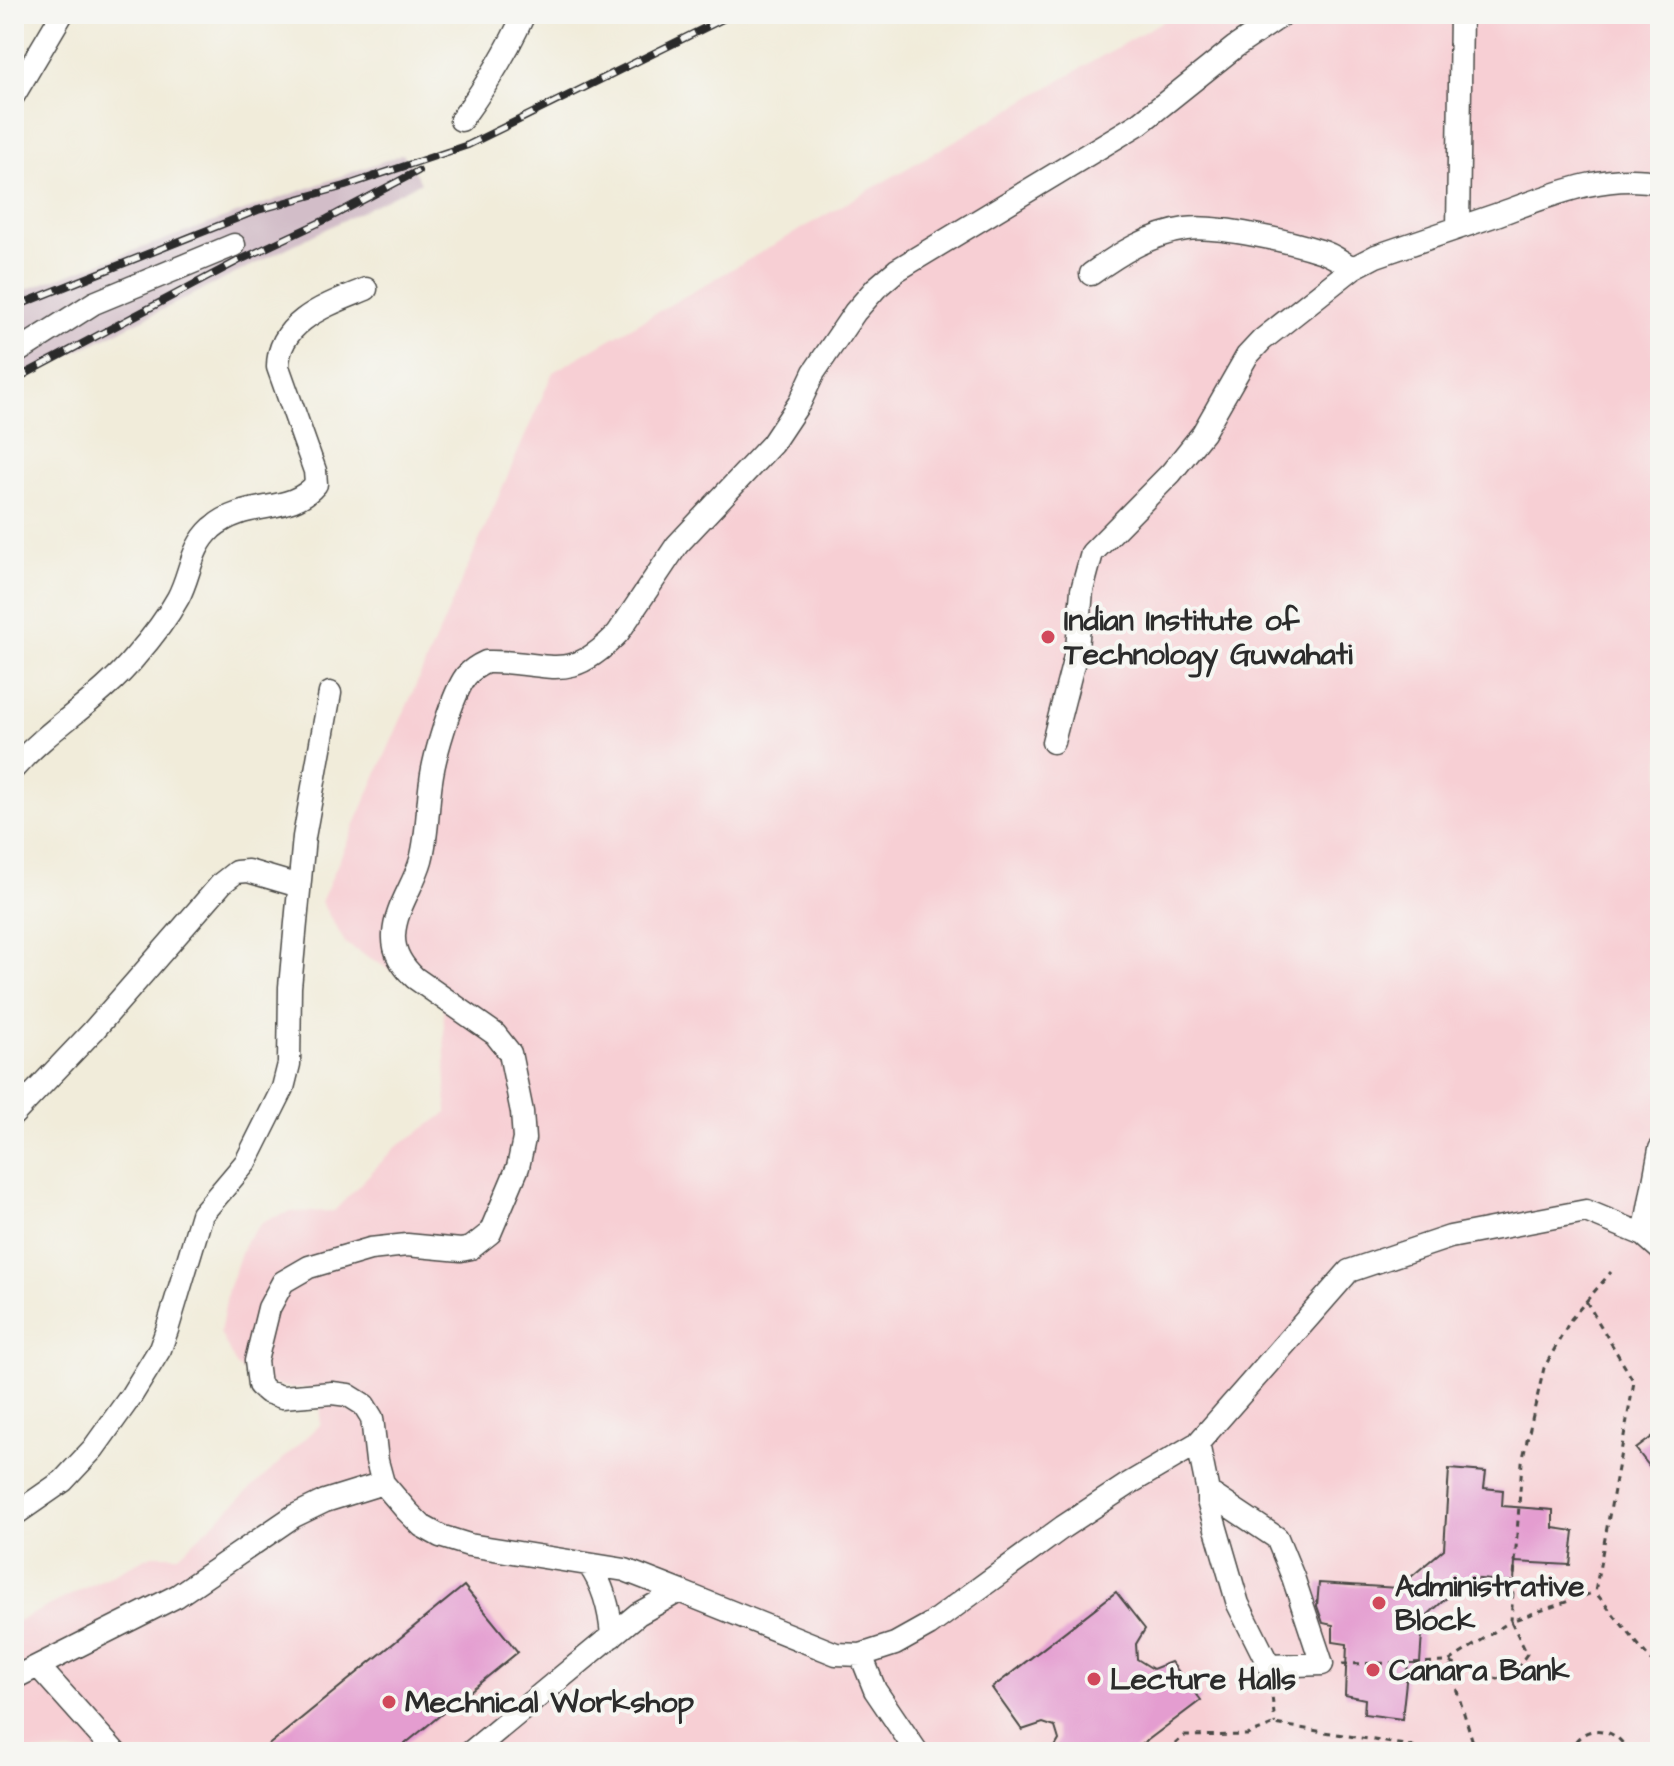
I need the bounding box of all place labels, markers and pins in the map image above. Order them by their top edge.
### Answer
place label: Indian Institute of Technology Guwahati [1063,600,1353,678]
marker: Indian Institute of Technology Guwahati [1039,628,1057,646]
place label: Administrative Block [1395,1566,1585,1642]
marker: Administrative Block [1370,1594,1388,1612]
place label: Canara Bank [1389,1650,1570,1692]
place label: Lecture Halls [1110,1659,1296,1701]
marker: Canara Bank [1364,1661,1382,1679]
marker: Lecture Halls [1085,1670,1103,1688]
place label: Mechnical Workshop [405,1682,694,1725]
marker: Mechnical Workshop [380,1693,398,1711]

